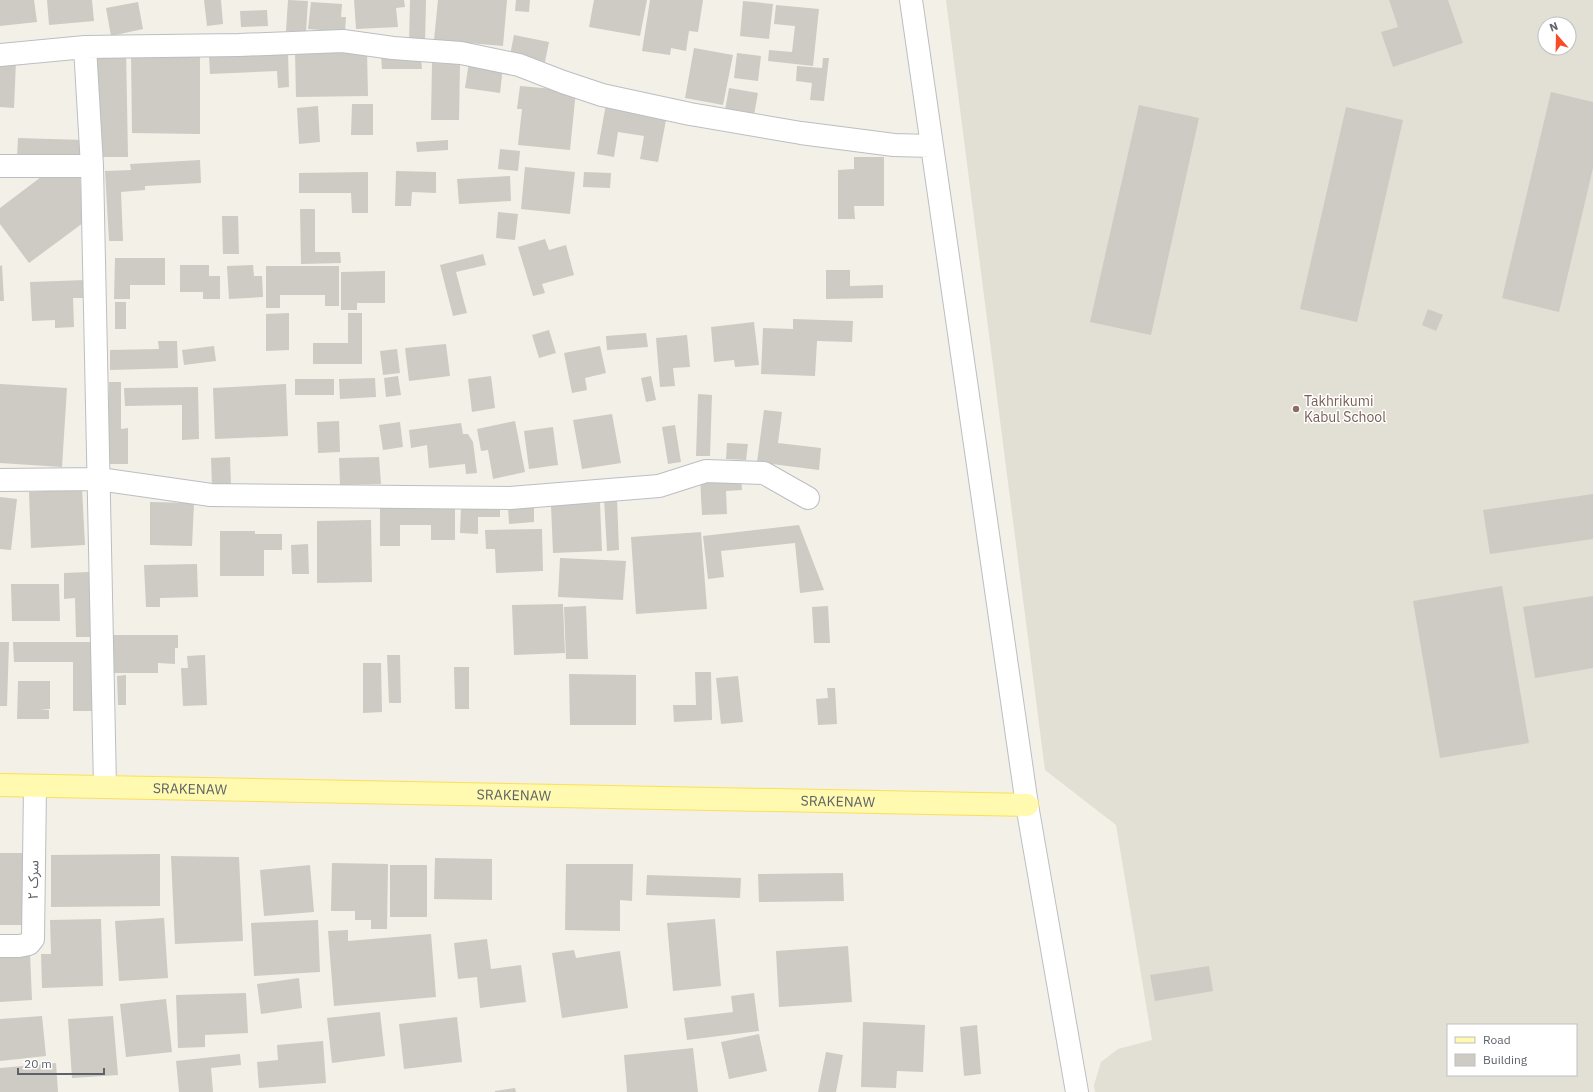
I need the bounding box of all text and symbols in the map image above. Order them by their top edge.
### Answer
north arrow [1537,16,1577,56]
text: N [1547,19,1560,35]
place label: Takhrikumi Kabul School [1304,392,1386,426]
marker: Takhrikumi Kabul School [1291,404,1301,414]
street label: SRAKENAW [153,779,228,798]
street label: SRAKENAW [477,785,552,805]
street label: SRAKENAW [800,792,876,811]
street label: سرک ۲ [24,860,42,900]
legend [1447,1024,1577,1076]
text: Road [1483,1032,1511,1047]
scale bar [18,1050,104,1076]
text: Building [1483,1052,1528,1067]
text: 20 m [24,1056,52,1071]

